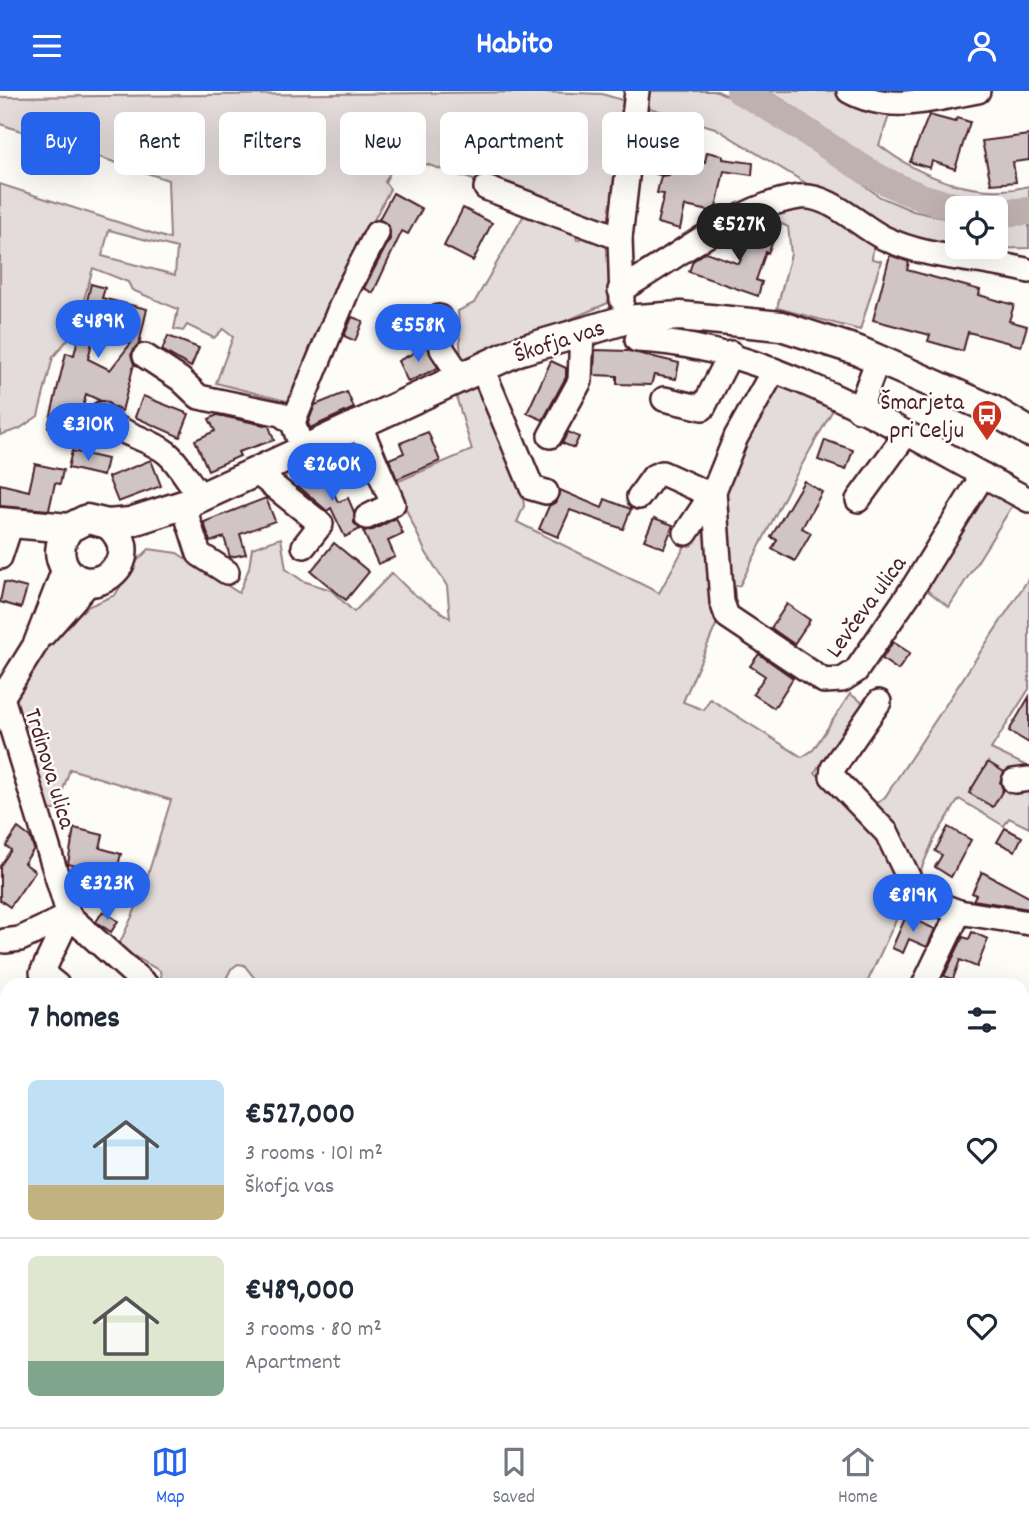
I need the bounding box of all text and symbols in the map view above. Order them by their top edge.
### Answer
text: Habito [476,23,553,69]
icon: menu [28,27,66,65]
icon: person [963,27,1001,65]
chip: Buy [21,112,100,175]
chip: Rent [114,112,205,175]
chip: Filters [219,112,326,175]
chip: New [340,112,426,175]
chip: Apartment [440,112,588,175]
chip: House [602,112,704,175]
map controls [945,196,1008,259]
button: locate [945,196,1008,259]
pin: €527K [690,204,788,263]
text: €527K [713,209,765,242]
pin: €489K [49,301,147,360]
pin: €558K [369,305,467,364]
text: €489K [72,306,124,339]
text: €558K [391,310,445,343]
street label: Škofja vas [510,312,610,373]
place label: Šmarjeta pri Celju [881,387,965,449]
bus stop icon: Šmarjeta pri Celju [970,398,1004,442]
pin: €310K [39,403,137,463]
text: €310K [62,409,114,442]
pin: €260K [283,443,381,503]
text: €260K [303,449,361,482]
street label: Levčeva ulica [819,549,916,666]
street label: Trdinova ulica [14,705,83,834]
pin: €323K [58,863,156,922]
text: €323K [80,868,134,901]
pin: €819K [864,875,962,934]
text: €819K [889,880,937,913]
text: 7 homes [28,999,120,1042]
icon: filters [963,1001,1001,1039]
text: €527,000 [245,1095,355,1138]
icon: home [84,1108,168,1192]
icon: heart [963,1131,1001,1169]
text: 3 rooms · 101 m² [245,1138,383,1171]
text: Škofja vas [245,1171,334,1204]
text: €489,000 [245,1271,355,1314]
icon: home [84,1284,168,1368]
icon: heart [963,1307,1001,1345]
text: 3 rooms · 80 m² [245,1314,382,1347]
text: Apartment [245,1347,341,1380]
tab: Map [151,1443,189,1512]
tab: Saved [492,1443,535,1512]
tab: Home [838,1443,878,1512]

